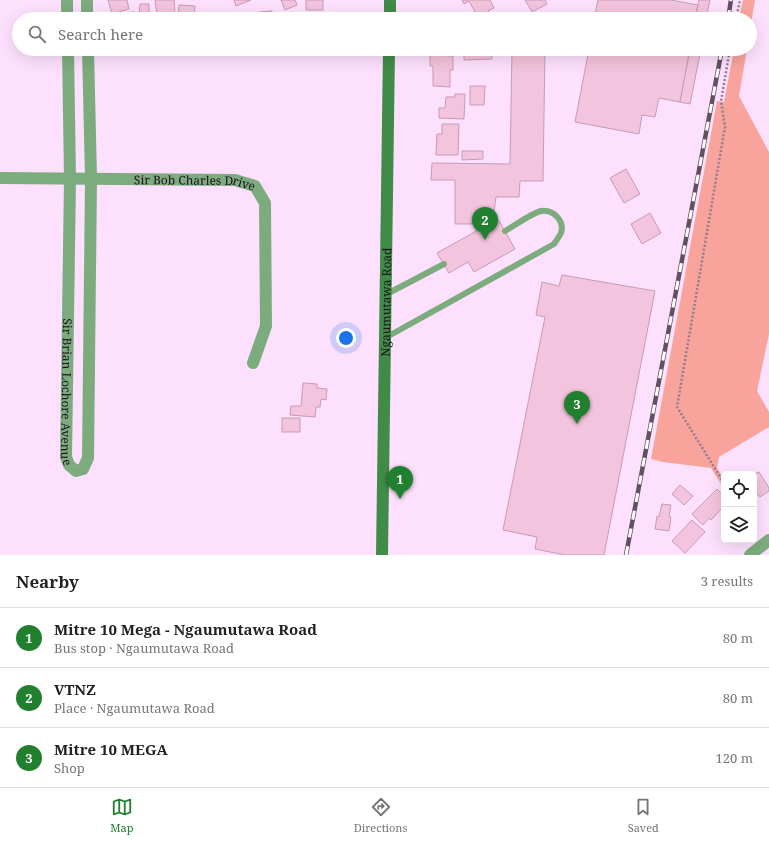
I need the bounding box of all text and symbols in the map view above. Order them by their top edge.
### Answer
search box [12,12,757,56]
icon: search [26,23,48,45]
text: Search here [58,24,143,44]
street label: Sir Bob Charles Drive [134,171,258,194]
pin: 2 [472,207,498,240]
street label: Ngaumutawa Road [376,247,395,357]
street label: Sir Brian Lochore Avenue [57,318,77,468]
your location [336,328,356,348]
pin: 3 [564,391,590,424]
pin: 1 [387,466,413,499]
map controls [721,471,757,543]
button: locate [721,471,757,507]
button: layers [721,507,757,543]
text: Nearby [16,570,79,593]
text: 3 results [701,572,753,590]
text: Mitre 10 Mega - Ngaumutawa Road [54,619,317,639]
text: 1 [25,629,33,647]
text: 80 m [723,629,753,647]
text: Bus stop · Ngaumutawa Road [54,639,234,657]
text: VTNZ [54,679,96,699]
text: 2 [25,689,33,707]
text: 80 m [723,689,753,707]
text: Place · Ngaumutawa Road [54,699,215,717]
text: Mitre 10 MEGA [54,739,168,759]
text: 3 [25,749,33,767]
text: 120 m [716,749,753,767]
text: Shop [54,759,85,777]
tab: Map [110,796,133,835]
tab: Directions [354,796,407,835]
tab: Saved [628,796,659,835]

